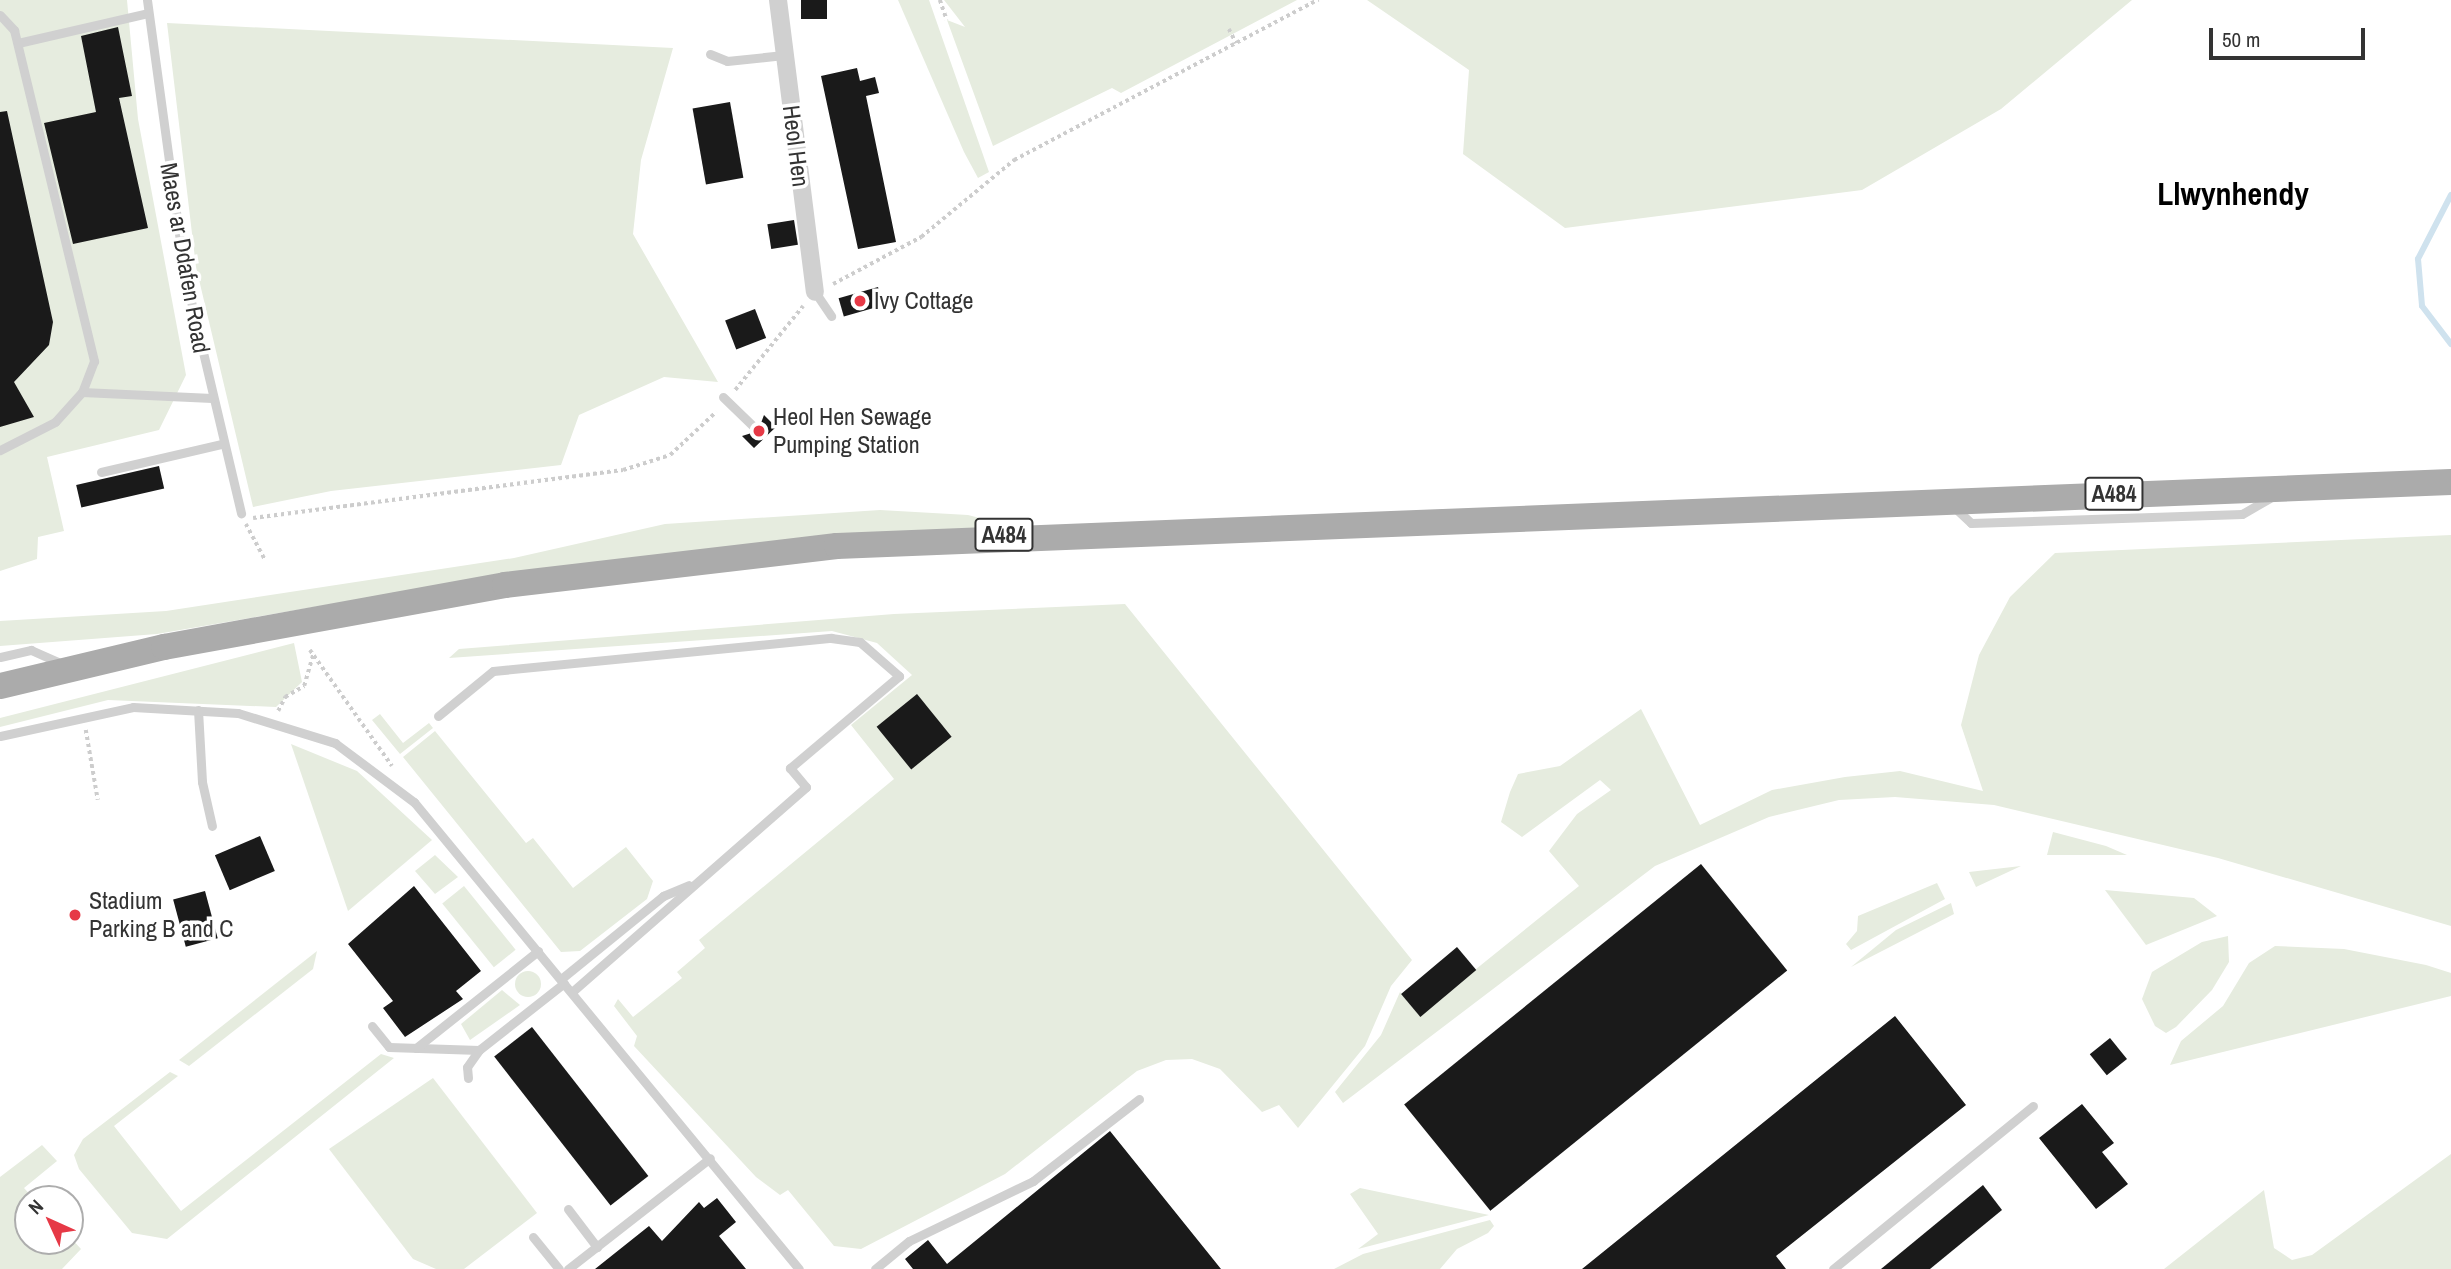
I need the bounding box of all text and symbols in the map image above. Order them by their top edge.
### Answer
scale bar [2213,14,2369,58]
text: 50 m [2222,25,2260,54]
street label: Heol Hen [777,104,815,188]
street label: Maes ar Ddafen Road [154,161,216,355]
district label: Llwynhendy [2157,175,2309,213]
place label: Ivy Cottage [874,287,974,315]
marker: Ivy Cottage [852,293,868,309]
place label: Heol Hen Sewage Pumping Station [773,403,932,459]
marker: Heol Hen Sewage Pumping Station [751,423,767,439]
road number: A484 [2084,474,2144,514]
road number: A484 [974,516,1034,554]
place label: Stadium Parking B and C [89,887,233,943]
marker: Stadium Parking B and C [67,907,83,923]
north arrow [14,1185,84,1255]
text: N [22,1193,49,1220]

